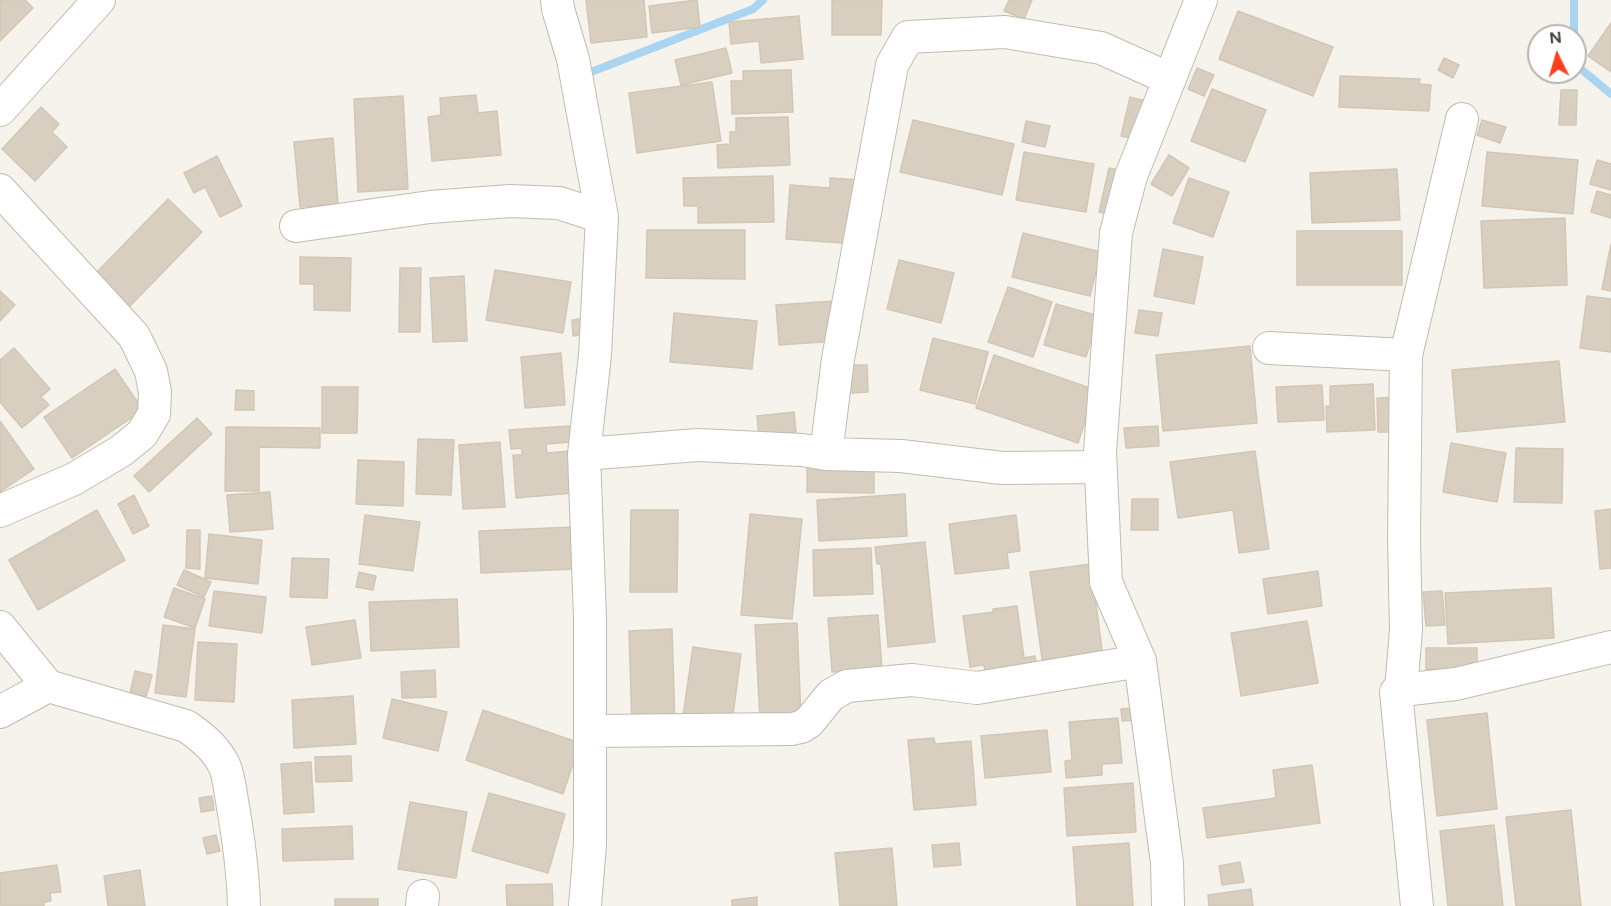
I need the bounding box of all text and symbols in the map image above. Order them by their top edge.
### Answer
north arrow [1527,24,1587,84]
text: N [1549,28,1563,48]

